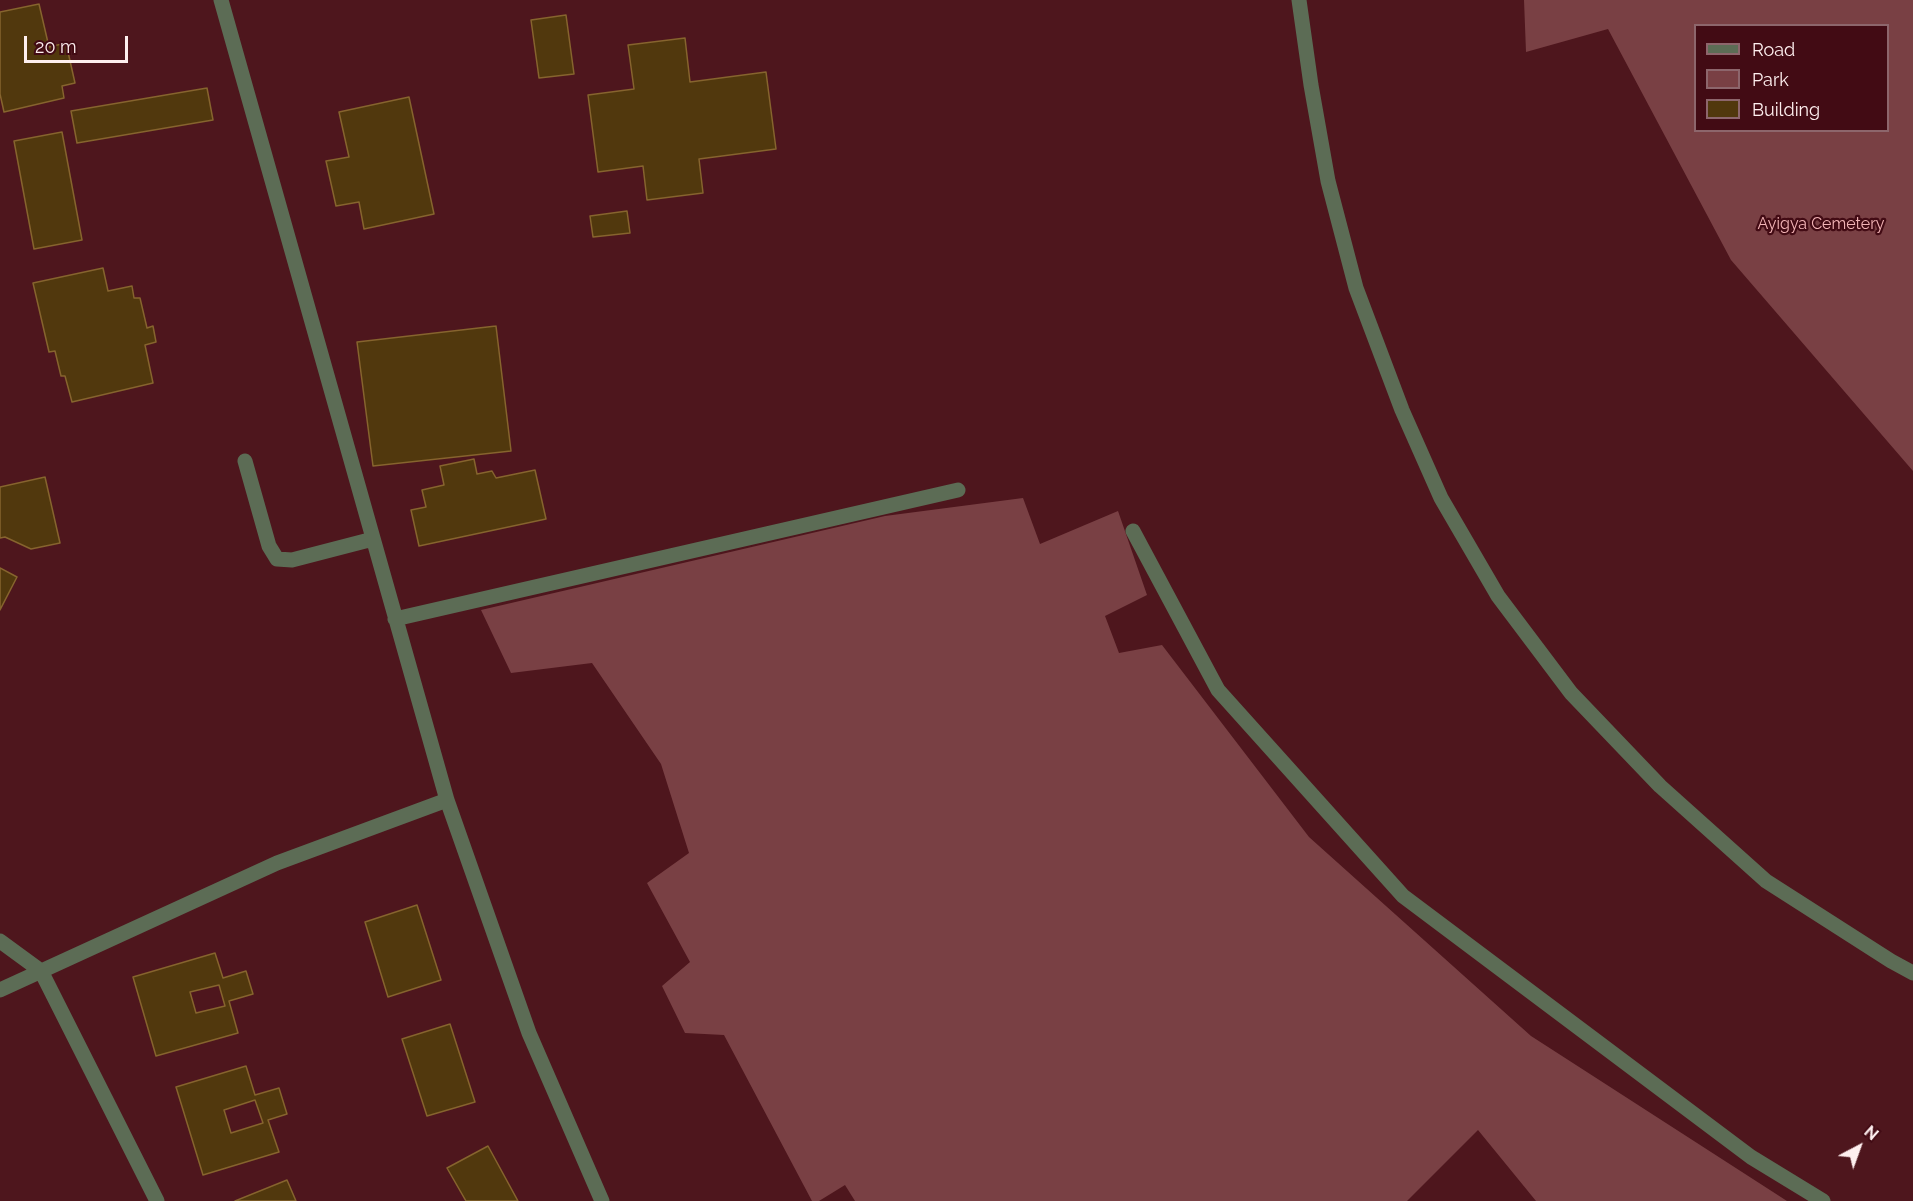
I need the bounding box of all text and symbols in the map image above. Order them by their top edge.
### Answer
scale bar [27,24,130,62]
legend [1694,24,1889,132]
text: 20 m [35,36,77,57]
text: Road [1752,39,1795,60]
text: Park [1752,69,1789,90]
text: Building [1752,99,1820,120]
park label: Ayigya Cemetery [1758,214,1884,234]
north arrow [1829,1117,1889,1177]
text: N [1860,1122,1882,1144]

